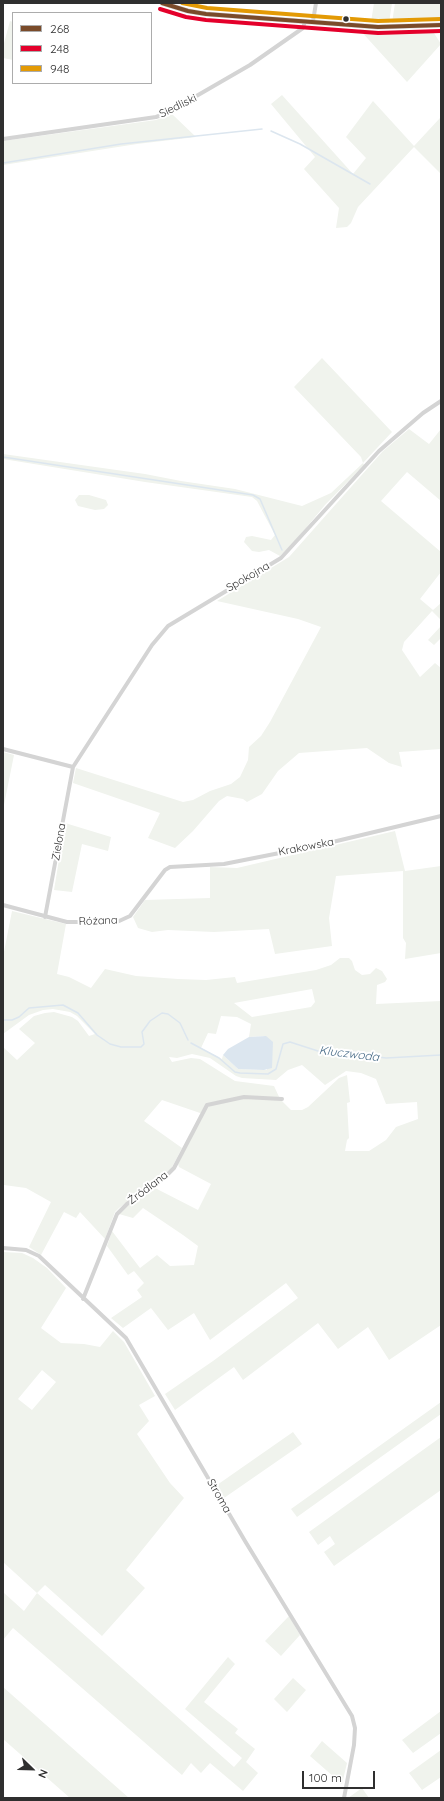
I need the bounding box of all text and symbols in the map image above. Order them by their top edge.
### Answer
legend [12,12,152,84]
unlabelled marker [341,14,351,24]
text: 268 [50,21,70,36]
text: 248 [50,41,69,56]
text: 948 [50,61,70,76]
street label: Siedliski [157,91,199,121]
street label: Spokojna [224,559,272,595]
street label: Zielona [49,822,69,862]
street label: Krakowska [277,835,335,859]
street label: Różana [78,914,118,928]
water label: Kluczwoda [318,1043,380,1065]
street label: Źródlana [125,1169,171,1207]
street label: Stroma [204,1477,234,1515]
north arrow [12,1749,52,1789]
scale bar [304,1763,377,1789]
text: N [35,1767,51,1780]
text: 100 m [309,1770,342,1785]

